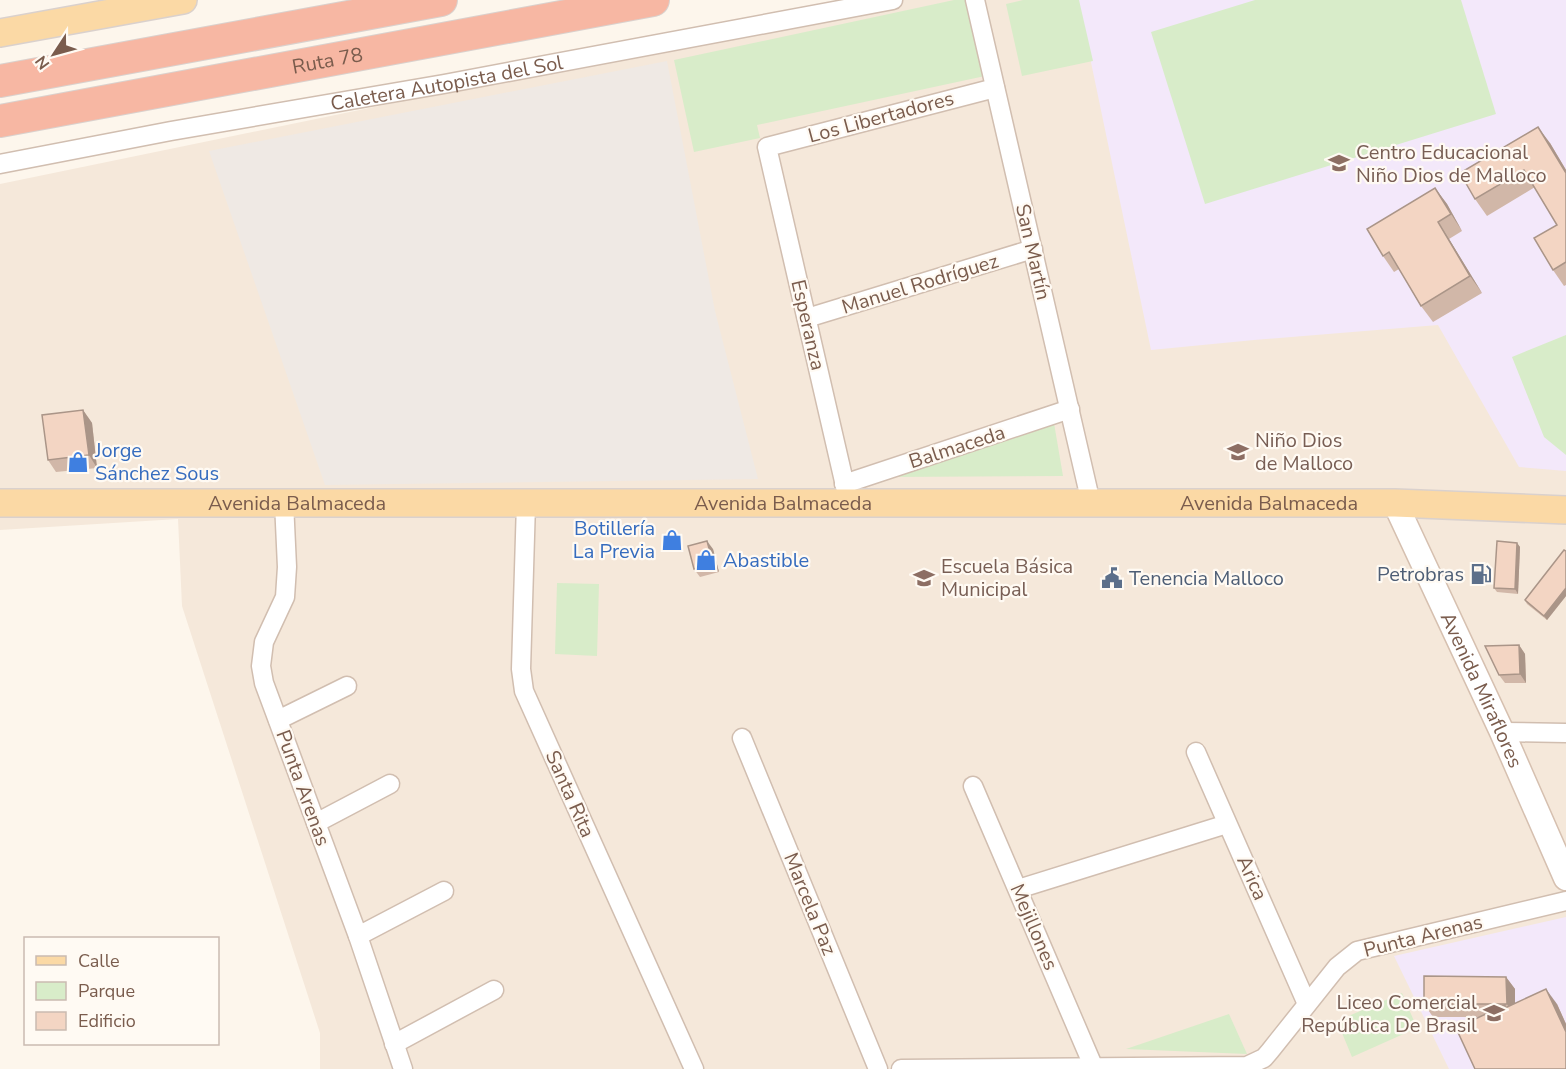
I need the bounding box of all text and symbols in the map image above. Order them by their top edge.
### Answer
north arrow [24,24,84,84]
street label: Ruta 78 [290,41,365,80]
street label: Caletera Autopista del Sol [328,49,565,117]
text: N [30,51,55,74]
street label: Los Libertadores [805,85,957,149]
place label: Centro Educacional Niño Dios de Malloco [1356,139,1547,189]
school or university icon: Centro Educacional Niño Dios de Malloco [1327,151,1351,175]
street label: San Martín [1009,201,1057,303]
street label: Manuel Rodríguez [838,247,1002,321]
street label: Esperanza [784,277,832,373]
street label: Balmaceda [905,419,1009,475]
place label: Niño Dios de Malloco [1255,427,1353,477]
place label: Jorge Sánchez Sous [94,437,219,487]
school or university icon: Niño Dios de Malloco [1226,440,1250,464]
shop icon: Jorge Sánchez Sous [66,450,90,474]
street label: Avenida Balmaceda [208,490,386,517]
street label: Avenida Balmaceda [694,490,872,517]
street label: Avenida Balmaceda [1180,490,1358,517]
place label: Botillería La Previa [573,515,655,565]
shop icon: Botillería La Previa [660,528,684,552]
place label: Abastible [723,547,809,574]
shop icon: Abastible [694,548,718,572]
place label: Escuela Básica Municipal [941,553,1073,603]
place label: Petrobras [1377,561,1464,588]
fuel station icon: Petrobras [1469,562,1493,586]
place label: Tenencia Malloco [1129,565,1284,592]
school or university icon: Escuela Básica Municipal [912,566,936,590]
public building icon: Tenencia Malloco [1100,566,1124,590]
street label: Avenida Miraflores [1434,608,1529,772]
street label: Punta Arenas [270,726,336,850]
street label: Santa Rita [539,746,601,842]
street label: Marcela Paz [777,849,843,959]
street label: Arica [1230,851,1274,905]
street label: Mejillones [1004,880,1064,974]
street label: Punta Arenas [1361,908,1485,964]
legend [24,937,219,1045]
text: Calle [78,949,120,973]
text: Parque [78,979,135,1003]
place label: Liceo Comercial República De Brasil [1301,989,1477,1039]
school or university icon: Liceo Comercial República De Brasil [1482,1001,1506,1025]
text: Edificio [78,1009,136,1033]

